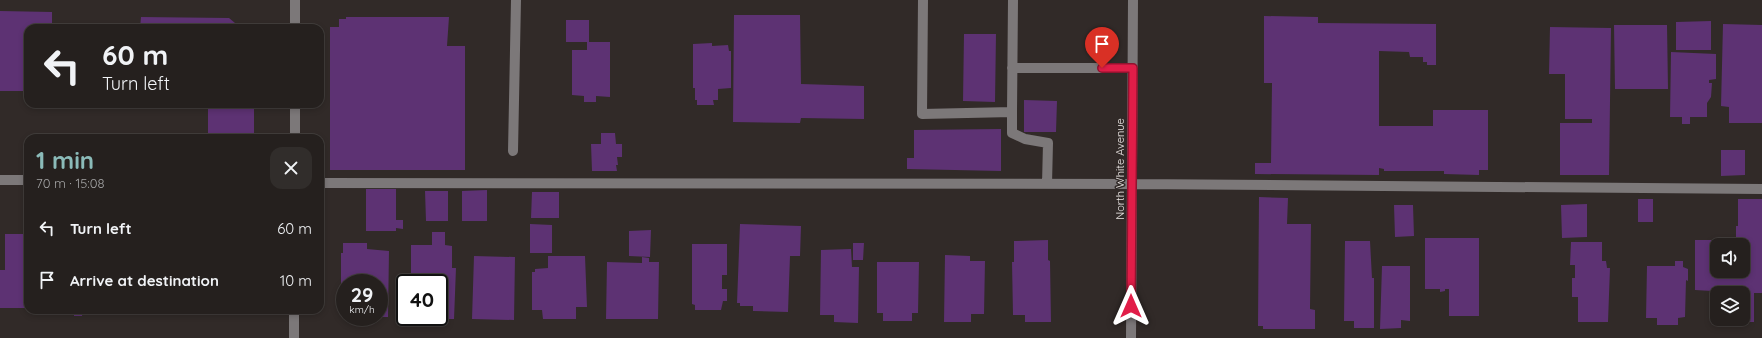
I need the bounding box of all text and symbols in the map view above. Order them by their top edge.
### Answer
pin [1085,27,1119,68]
icon: arrive [1091,33,1113,55]
text: 60 m [102,37,168,72]
icon: left [36,40,88,92]
text: Turn left [102,72,170,95]
street label: North White Avenue [1113,118,1127,220]
text: 1 min [36,145,94,175]
button: close [270,147,312,189]
text: 70 m · 15:08 [36,175,105,191]
icon: left [36,217,58,239]
text: Turn left [70,219,132,238]
text: 60 m [277,219,312,238]
map controls [1710,238,1750,326]
button: sound [1710,238,1750,278]
icon: arrive [36,269,58,291]
text: Arrive at destination [70,271,219,290]
text: 10 m [280,271,312,290]
speed limit sign: 40 [396,274,448,326]
text: 29 [351,282,373,307]
position arrow [1110,285,1152,327]
button: layers [1710,286,1750,326]
text: km/h [349,303,375,316]

